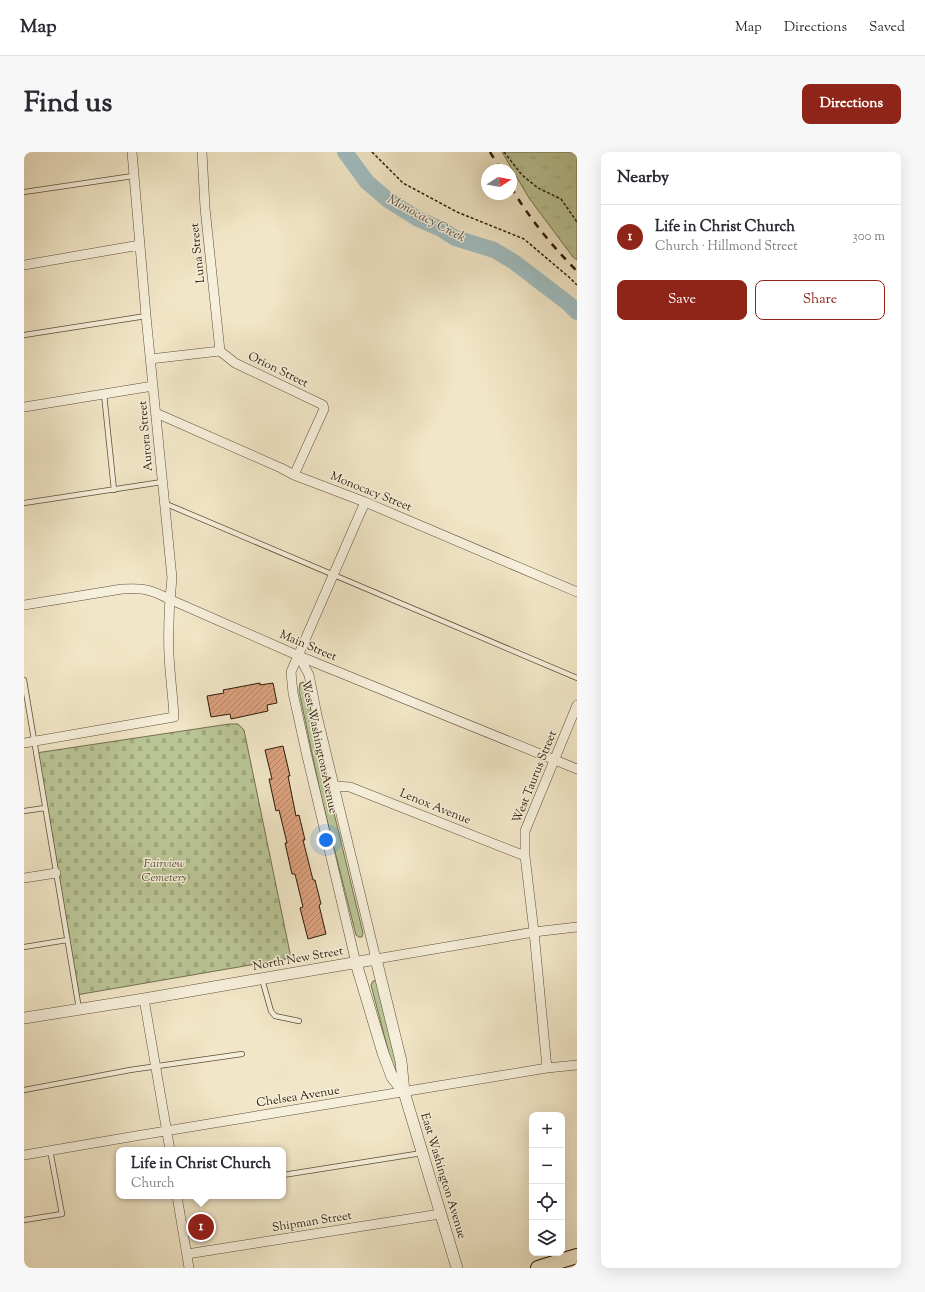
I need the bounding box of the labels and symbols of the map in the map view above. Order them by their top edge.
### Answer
north arrow [481,164,517,200]
water label: Monocacy Creek [384,191,468,247]
street label: Luna Street [186,222,210,284]
street label: Orion Street [245,348,311,392]
street label: Aurora Street [134,400,158,472]
street label: Monocacy Street [328,467,414,517]
street label: Main Street [277,626,339,666]
street label: West Washington Avenue [296,679,342,816]
street label: West Taurus Street [508,728,562,826]
street label: Lenox Avenue [397,785,474,830]
your location [316,830,336,850]
park label: Fairview Cemetery [141,855,187,887]
street label: North New Street [251,942,345,976]
street label: Chelsea Avenue [255,1081,341,1112]
street label: East Washington Avenue [415,1111,471,1242]
street label: Shipman Street [271,1207,353,1237]
pin: 1 [188,1212,214,1242]

